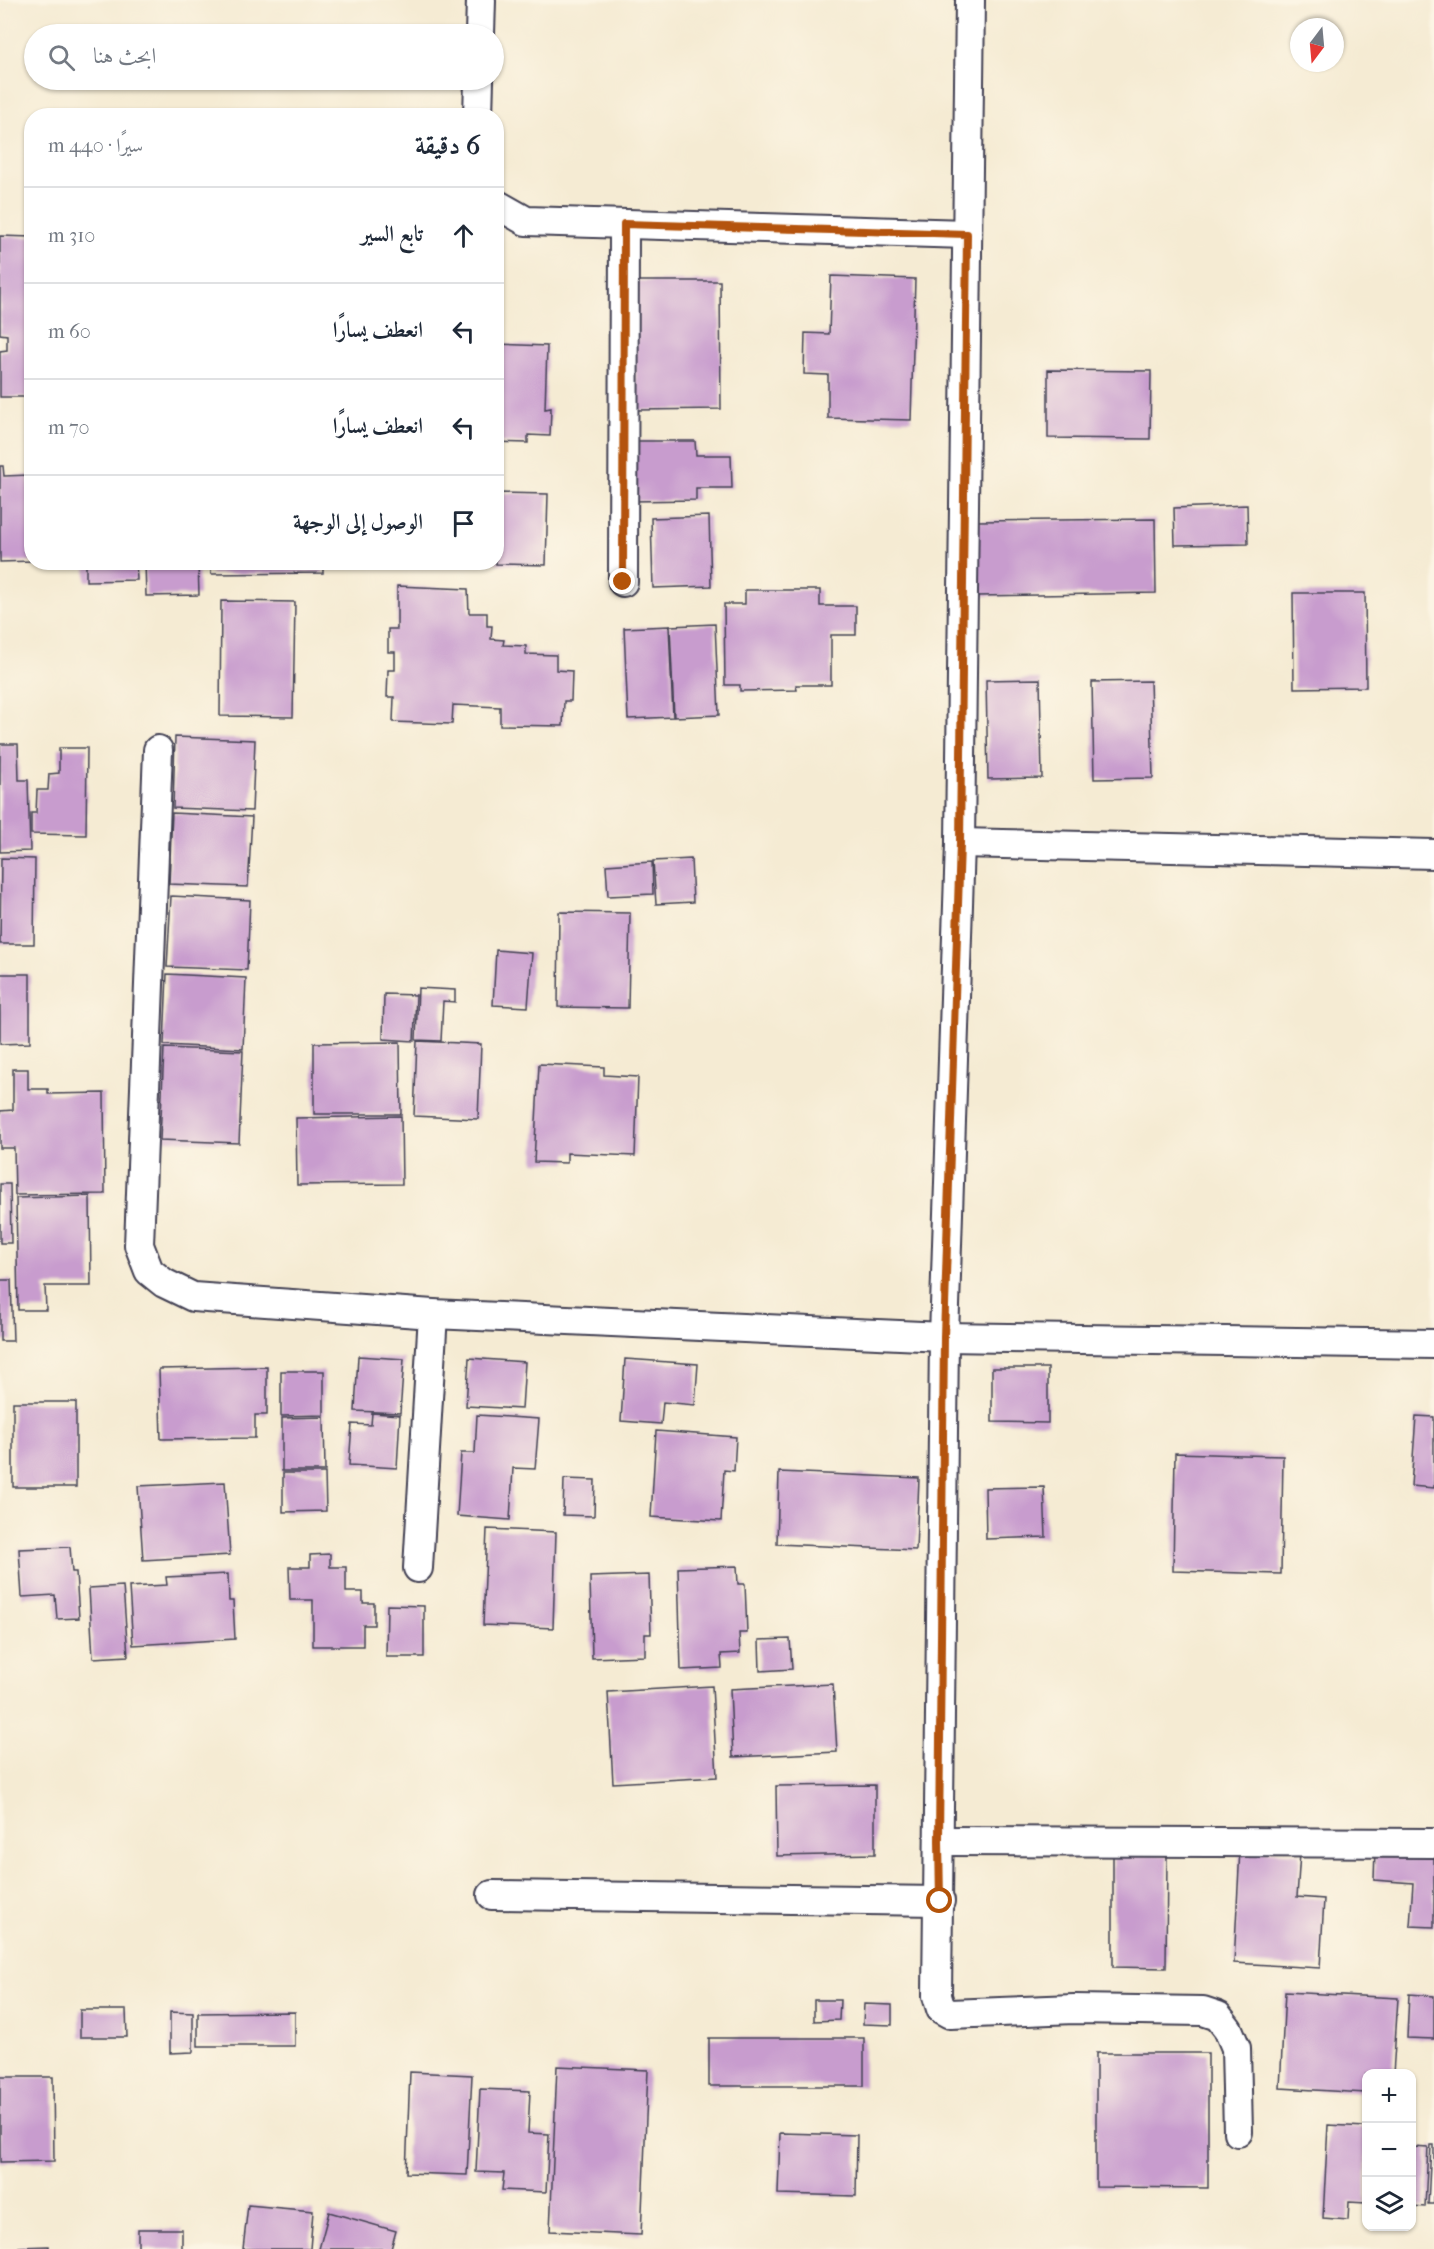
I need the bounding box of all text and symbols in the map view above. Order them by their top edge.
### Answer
north arrow [1290,18,1344,72]
search box [24,24,504,90]
icon: search [45,41,78,74]
text: ابحث هنا [93,43,156,69]
text: 6 دقيقة [415,130,480,161]
text: سيرًا · 440 m [48,134,143,157]
icon: ahead [447,219,480,252]
text: تابع السير [361,221,423,247]
text: 310 m [48,224,95,247]
icon: left [447,315,480,348]
text: انعطف يسارًا [333,317,423,343]
text: 60 m [48,320,91,343]
icon: left [447,411,480,444]
text: انعطف يسارًا [333,413,423,439]
text: 70 m [48,416,90,439]
icon: arrive [447,507,480,540]
text: الوصول إلى الوجهة [293,509,423,535]
route end [609,568,635,594]
route start [926,1887,952,1913]
map controls [1362,2069,1416,2231]
button: + [1362,2069,1416,2123]
button: − [1362,2123,1416,2177]
button: layers [1362,2177,1416,2231]

